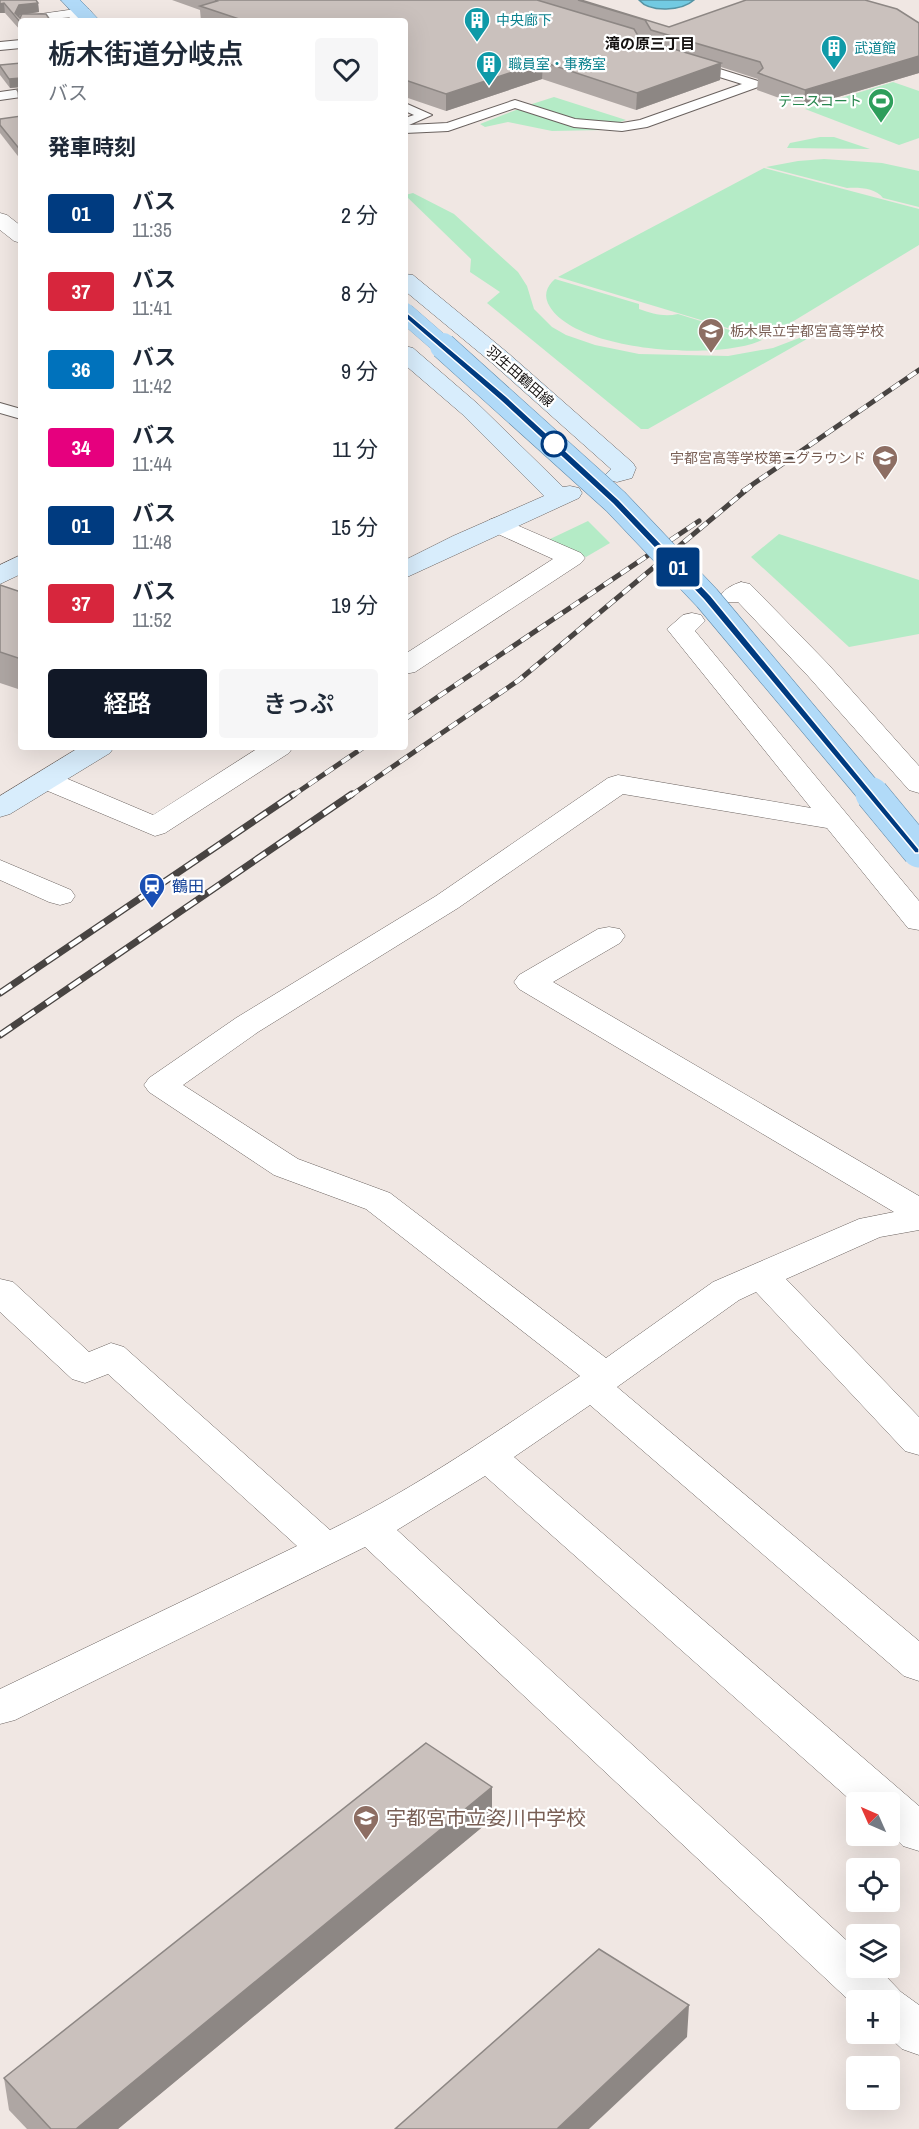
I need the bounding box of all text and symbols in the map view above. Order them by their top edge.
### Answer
building icon: 中央廊下 [462,5,492,43]
place label: 中央廊下 [496,11,552,29]
district label: 滝の原三丁目 [605,33,695,54]
building icon: 武道館 [819,33,849,71]
text: 栃木街道分岐点 [48,35,244,73]
button: heart [315,38,378,101]
place label: 武道館 [854,39,896,57]
building icon: 職員室・事務室 [474,49,504,87]
place label: 職員室・事務室 [508,55,606,73]
text: バス [48,79,88,106]
sports icon: テニスコート [866,86,896,124]
place label: テニスコート [778,92,862,110]
text: 発車時刻 [48,132,136,162]
text: バス [132,186,176,216]
text: 01 [71,199,91,228]
text: 2 分 [341,200,378,230]
text: 11:35 [132,216,172,243]
text: バス [132,264,176,294]
text: 37 [71,277,91,306]
text: 8 分 [341,278,378,308]
text: 11:41 [132,294,172,321]
school or university icon: 栃木県立宇都宮高等学校 [696,316,726,354]
place label: 栃木県立宇都宮高等学校 [730,322,884,340]
text: バス [132,342,176,372]
street label: 羽生田鶴田線 [482,342,558,410]
text: 36 [71,355,91,384]
text: 9 分 [341,356,378,386]
text: 11:42 [132,372,172,399]
text: バス [132,420,176,450]
unlabelled marker [541,431,567,457]
text: 34 [71,433,91,462]
text: 11 分 [332,434,378,464]
school or university icon: 宇都宮高等学校第二グラウンド [870,443,900,481]
place label: 宇都宮高等学校第二グラウンド [670,449,866,467]
text: 11:44 [132,450,172,477]
text: バス [132,498,176,528]
text: 01 [71,511,91,540]
text: 15 分 [331,512,378,542]
text: 11:48 [132,528,172,555]
line badge: 01 [651,548,705,586]
text: 01 [668,553,688,582]
text: バス [132,576,176,606]
text: 37 [71,589,91,618]
text: 19 分 [331,590,378,620]
text: 11:52 [132,606,172,633]
button: 経路 [48,669,207,738]
button: きっぷ [219,669,378,738]
station icon: 鶴田 [137,871,167,909]
place label: 鶴田 [172,875,204,897]
north arrow [846,1792,900,1846]
map controls [846,1792,900,2110]
school or university icon: 宇都宮市立姿川中学校 [351,1803,381,1841]
place label: 宇都宮市立姿川中学校 [386,1804,586,1831]
button: locate [846,1858,900,1912]
button: layers [846,1924,900,1978]
button: + [846,1990,900,2044]
button: − [846,2056,900,2110]

